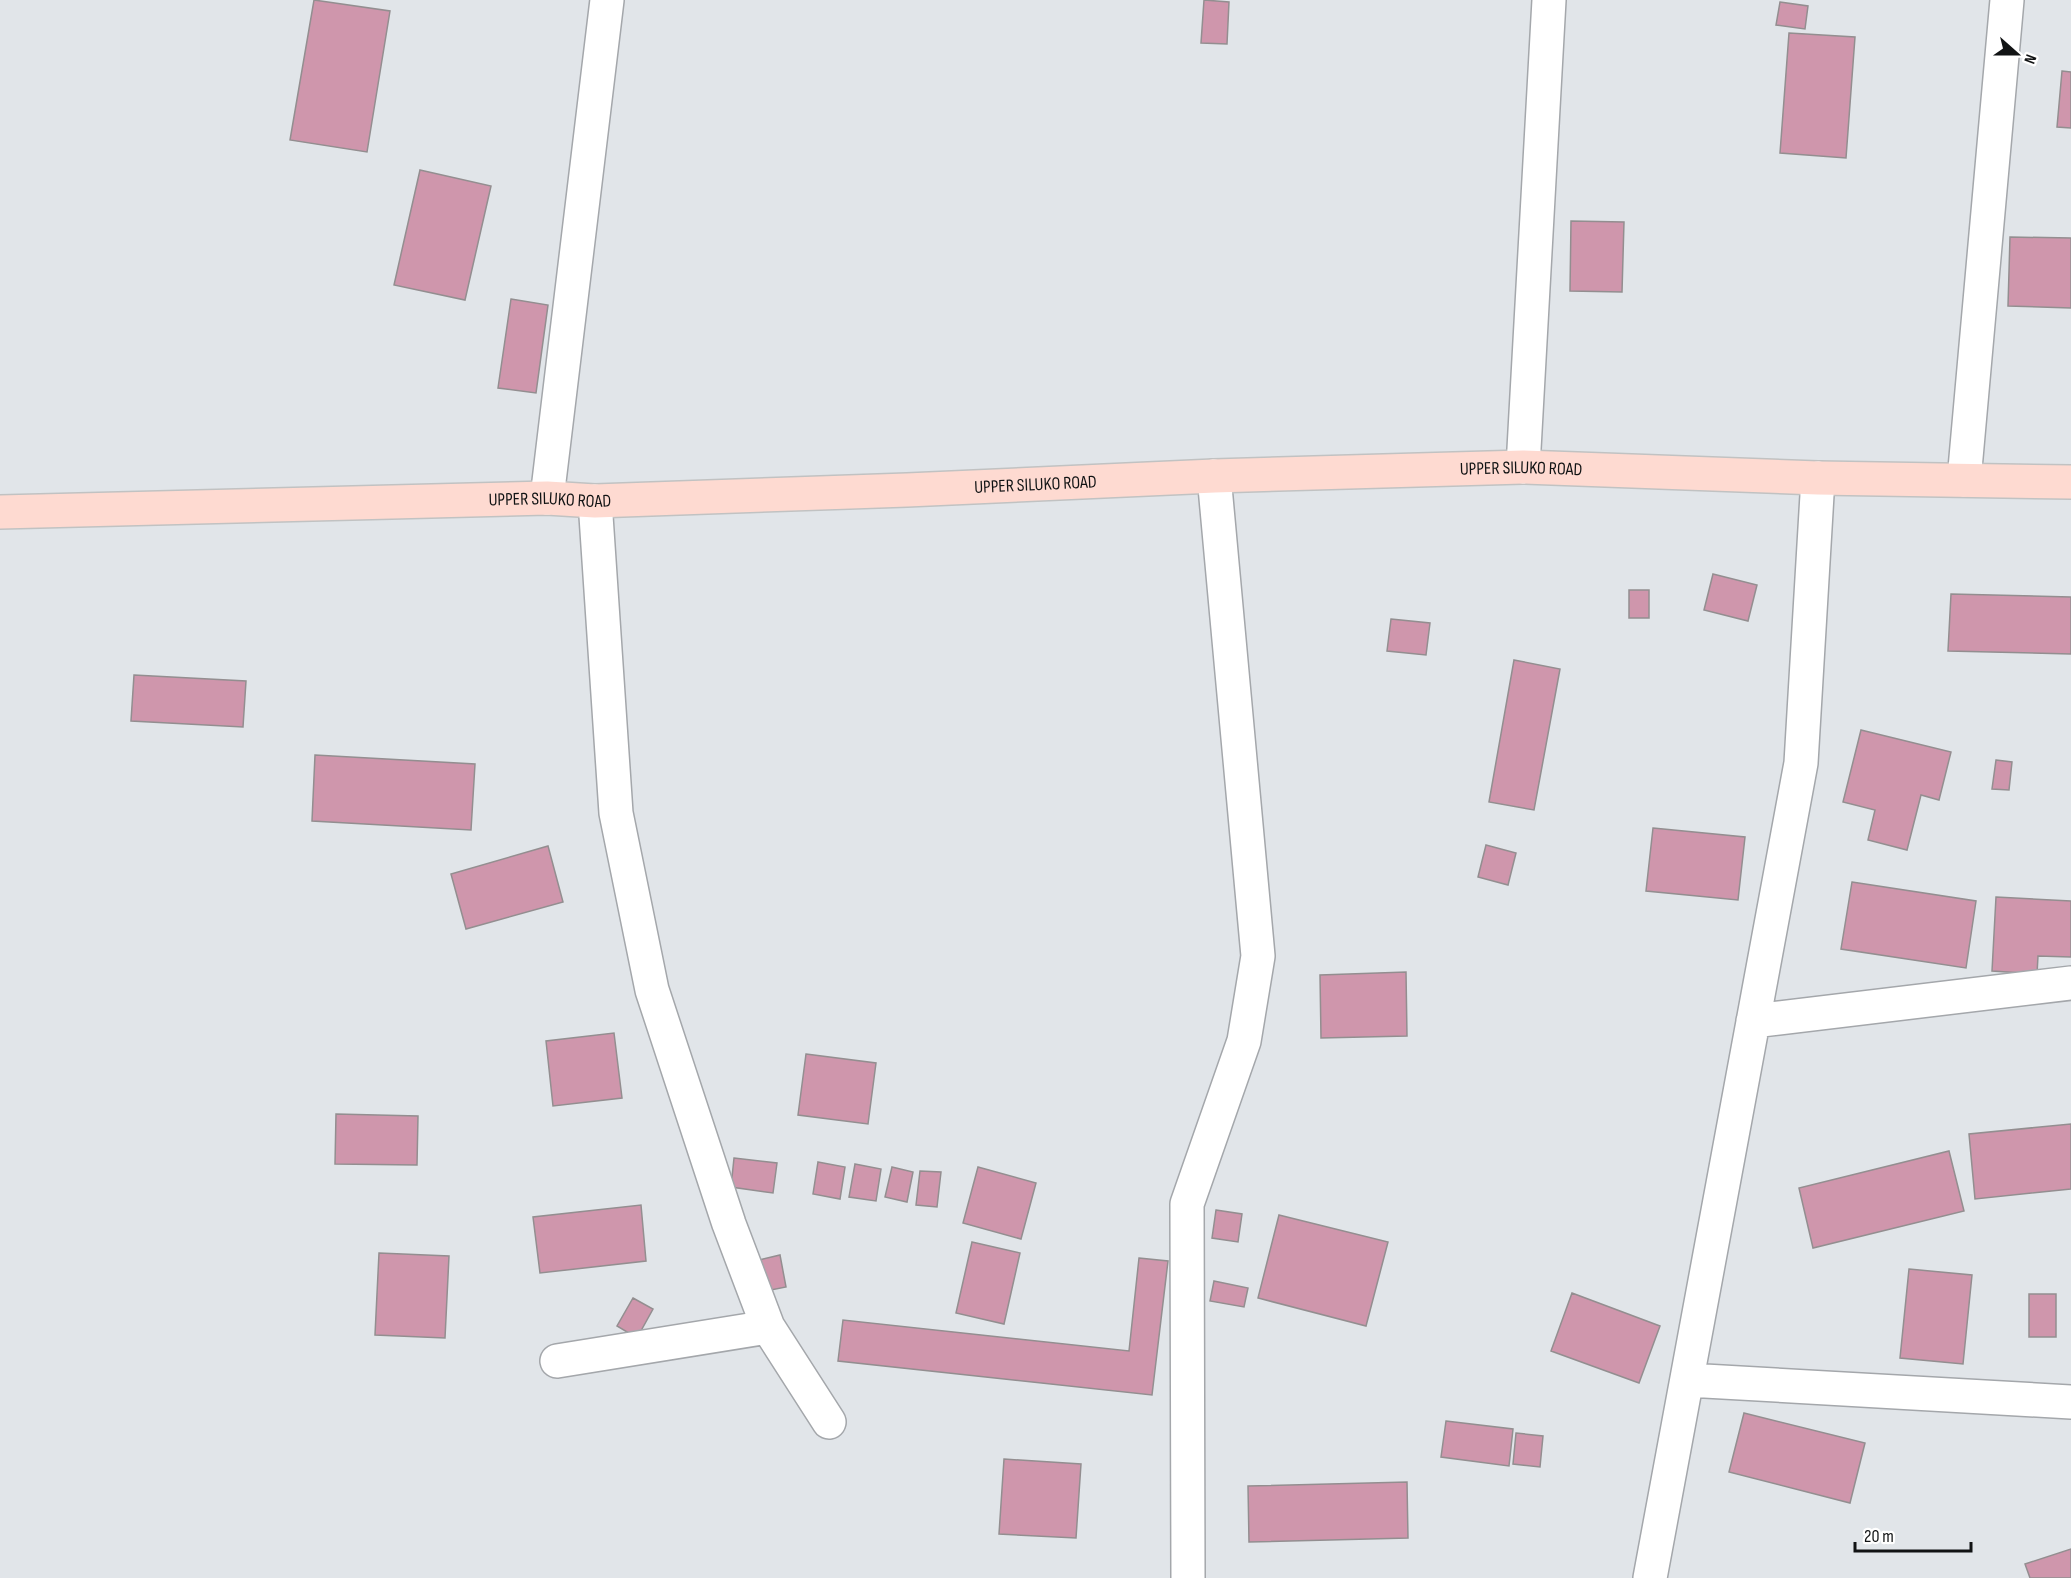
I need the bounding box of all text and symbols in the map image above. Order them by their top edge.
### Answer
north arrow [1987,24,2047,84]
text: N [2019,51,2040,66]
street label: UPPER SILUKO ROAD [1459,456,1583,480]
street label: UPPER SILUKO ROAD [974,471,1097,497]
street label: UPPER SILUKO ROAD [488,487,611,512]
scale bar [1855,1515,1970,1553]
text: 20 m [1864,1526,1894,1547]

